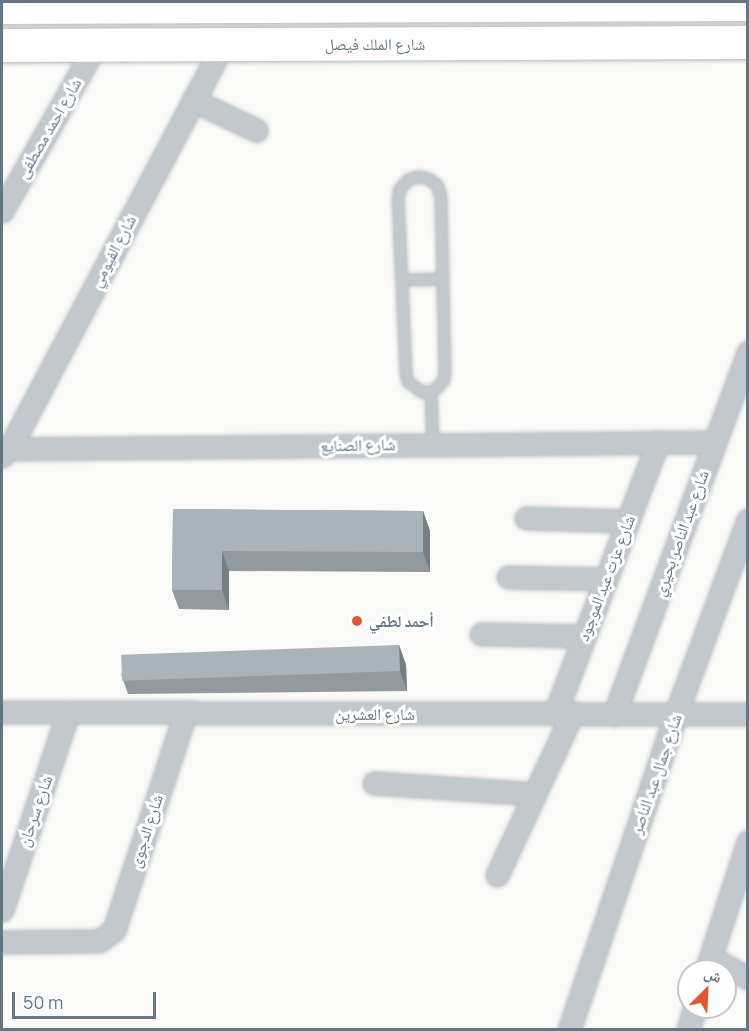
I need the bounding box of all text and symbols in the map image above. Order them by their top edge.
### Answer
street label: شارع الملك فيصل [325,34,425,54]
street label: شارع احمد مصطفى [13,75,85,181]
street label: شارع الفيومي [86,212,140,290]
street label: شارع الصنايع [320,435,396,455]
street label: شارع عبد الناصر بحيري [649,467,713,599]
street label: شارع عزت عبد الموجود [573,513,639,643]
place label: أحمد لطفي [369,611,434,631]
marker: أحمد لطفي [350,614,364,628]
street label: شارع العشرين [335,704,415,724]
street label: شارع جمال عبد الناصر [626,711,686,837]
street label: شارع سرحان [14,773,56,849]
street label: شارع الدجوى [125,792,167,870]
north arrow [677,959,737,1019]
text: ش [701,961,726,988]
scale bar [15,980,159,1018]
text: 50 m [23,990,63,1014]

